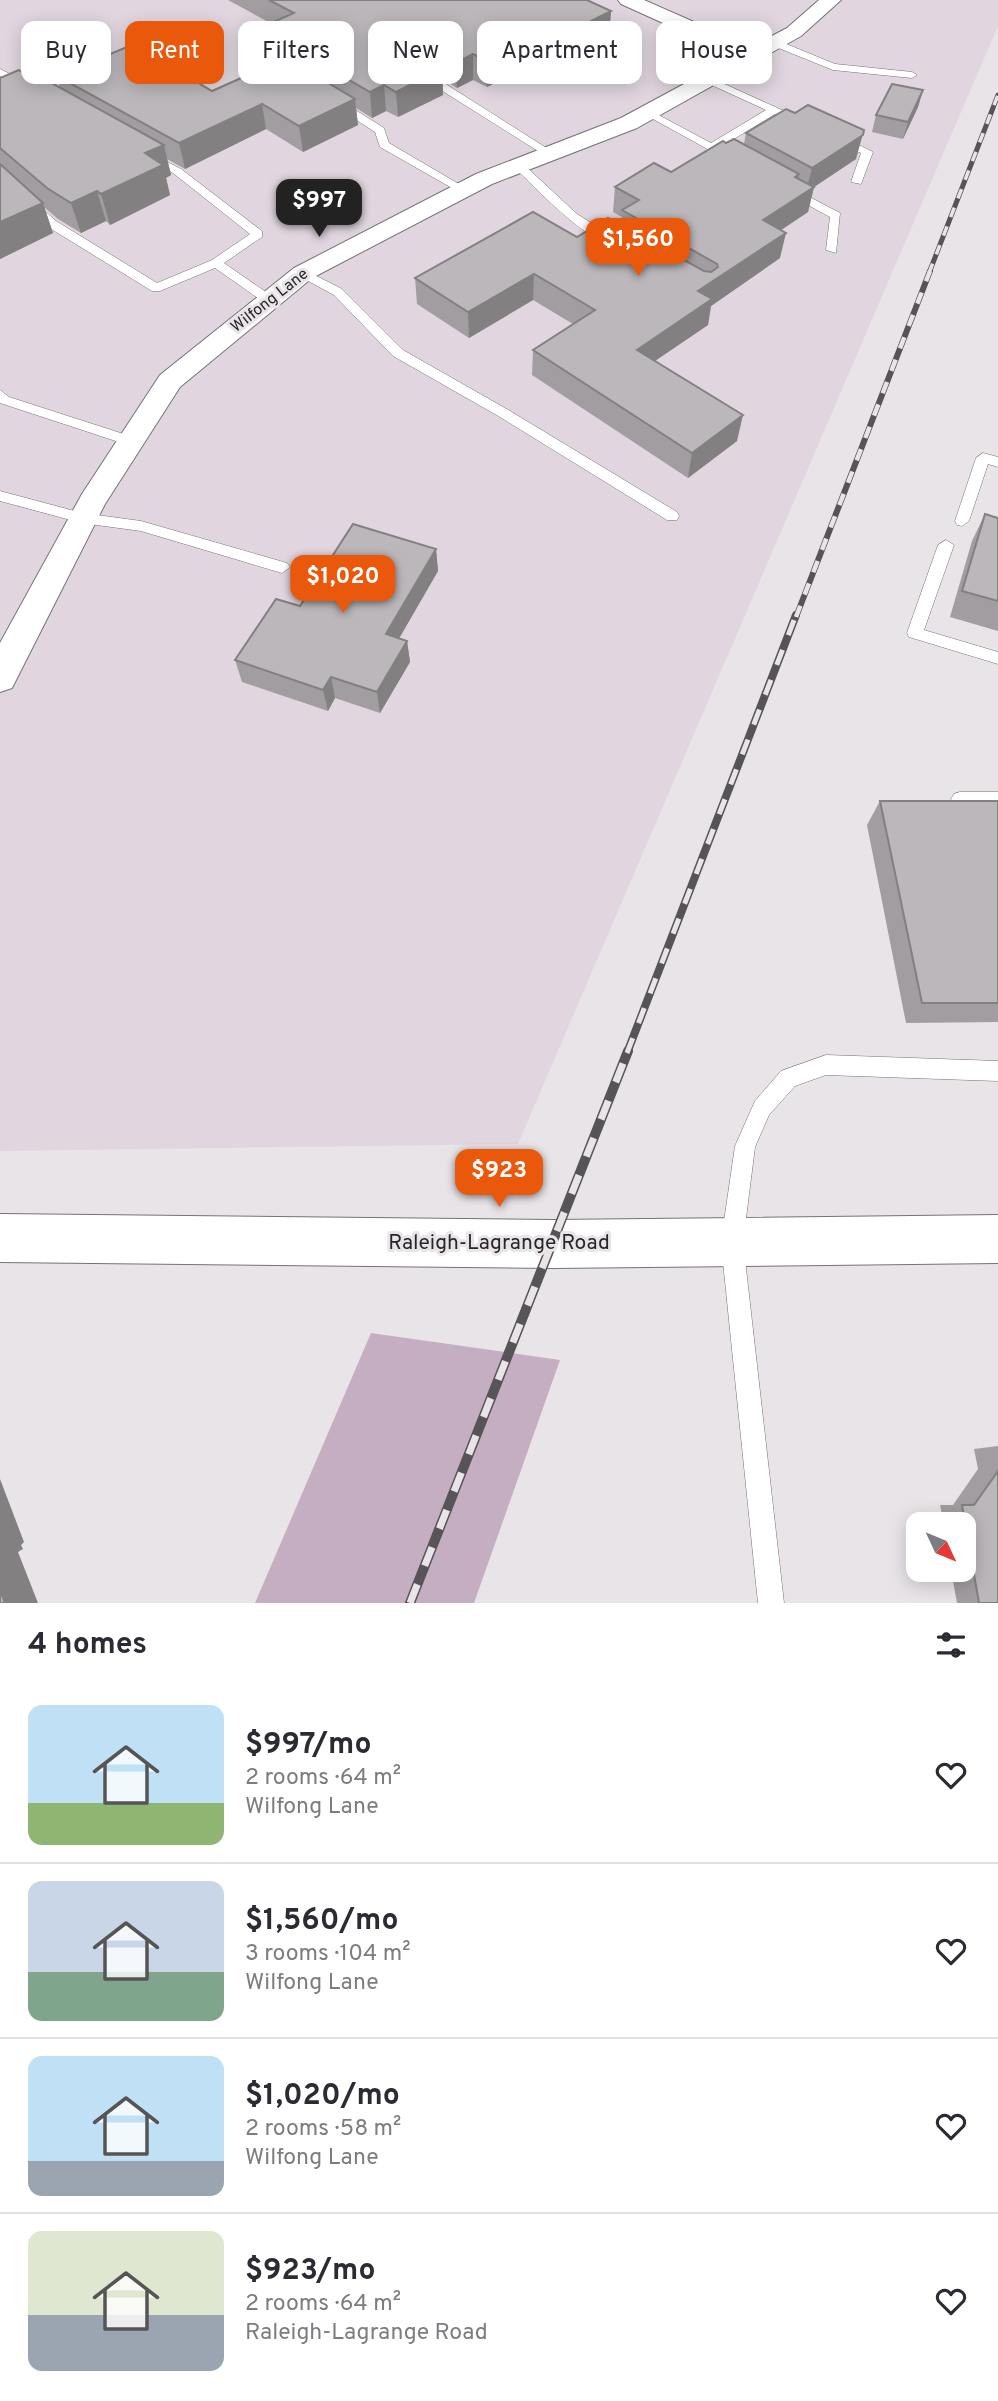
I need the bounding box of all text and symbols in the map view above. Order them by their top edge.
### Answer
chip: Buy [21,21,111,84]
chip: Rent [125,21,224,84]
chip: Filters [238,21,354,84]
chip: New [368,21,463,84]
chip: Apartment [477,21,642,84]
chip: House [656,21,772,84]
pin: $997 [278,180,360,239]
text: $997 [292,187,346,216]
pin: $1,560 [581,218,695,278]
text: $1,560 [602,226,674,255]
street label: Wilfong Lane [227,265,313,337]
pin: $1,020 [286,556,400,615]
text: $1,020 [306,563,380,592]
pin: $923 [458,1150,540,1209]
text: $923 [471,1157,527,1186]
street label: Raleigh-Lagrange Road [388,1230,610,1257]
north arrow [906,1512,976,1582]
map controls [906,1512,976,1582]
icon: filters [932,1626,970,1664]
text: 4 homes [28,1627,147,1664]
text: $997/mo [245,1727,371,1764]
icon: home [84,1733,168,1817]
icon: heart [932,1756,970,1794]
text: 2 rooms · 64 m² [245,1764,401,1793]
text: Wilfong Lane [245,1793,379,1822]
text: $1,560/mo [245,1903,399,1940]
icon: home [84,1909,168,1993]
icon: heart [932,1932,970,1970]
text: 3 rooms · 104 m² [245,1940,410,1969]
text: Wilfong Lane [245,1969,379,1998]
text: $1,020/mo [245,2078,400,2115]
icon: home [84,2084,168,2168]
icon: heart [932,2107,970,2145]
text: 2 rooms · 58 m² [245,2115,401,2144]
text: Wilfong Lane [245,2144,379,2173]
text: $923/mo [245,2253,375,2290]
icon: home [84,2259,168,2343]
icon: heart [932,2282,970,2320]
text: 2 rooms · 64 m² [245,2290,401,2319]
text: Raleigh-Lagrange Road [245,2319,488,2348]

